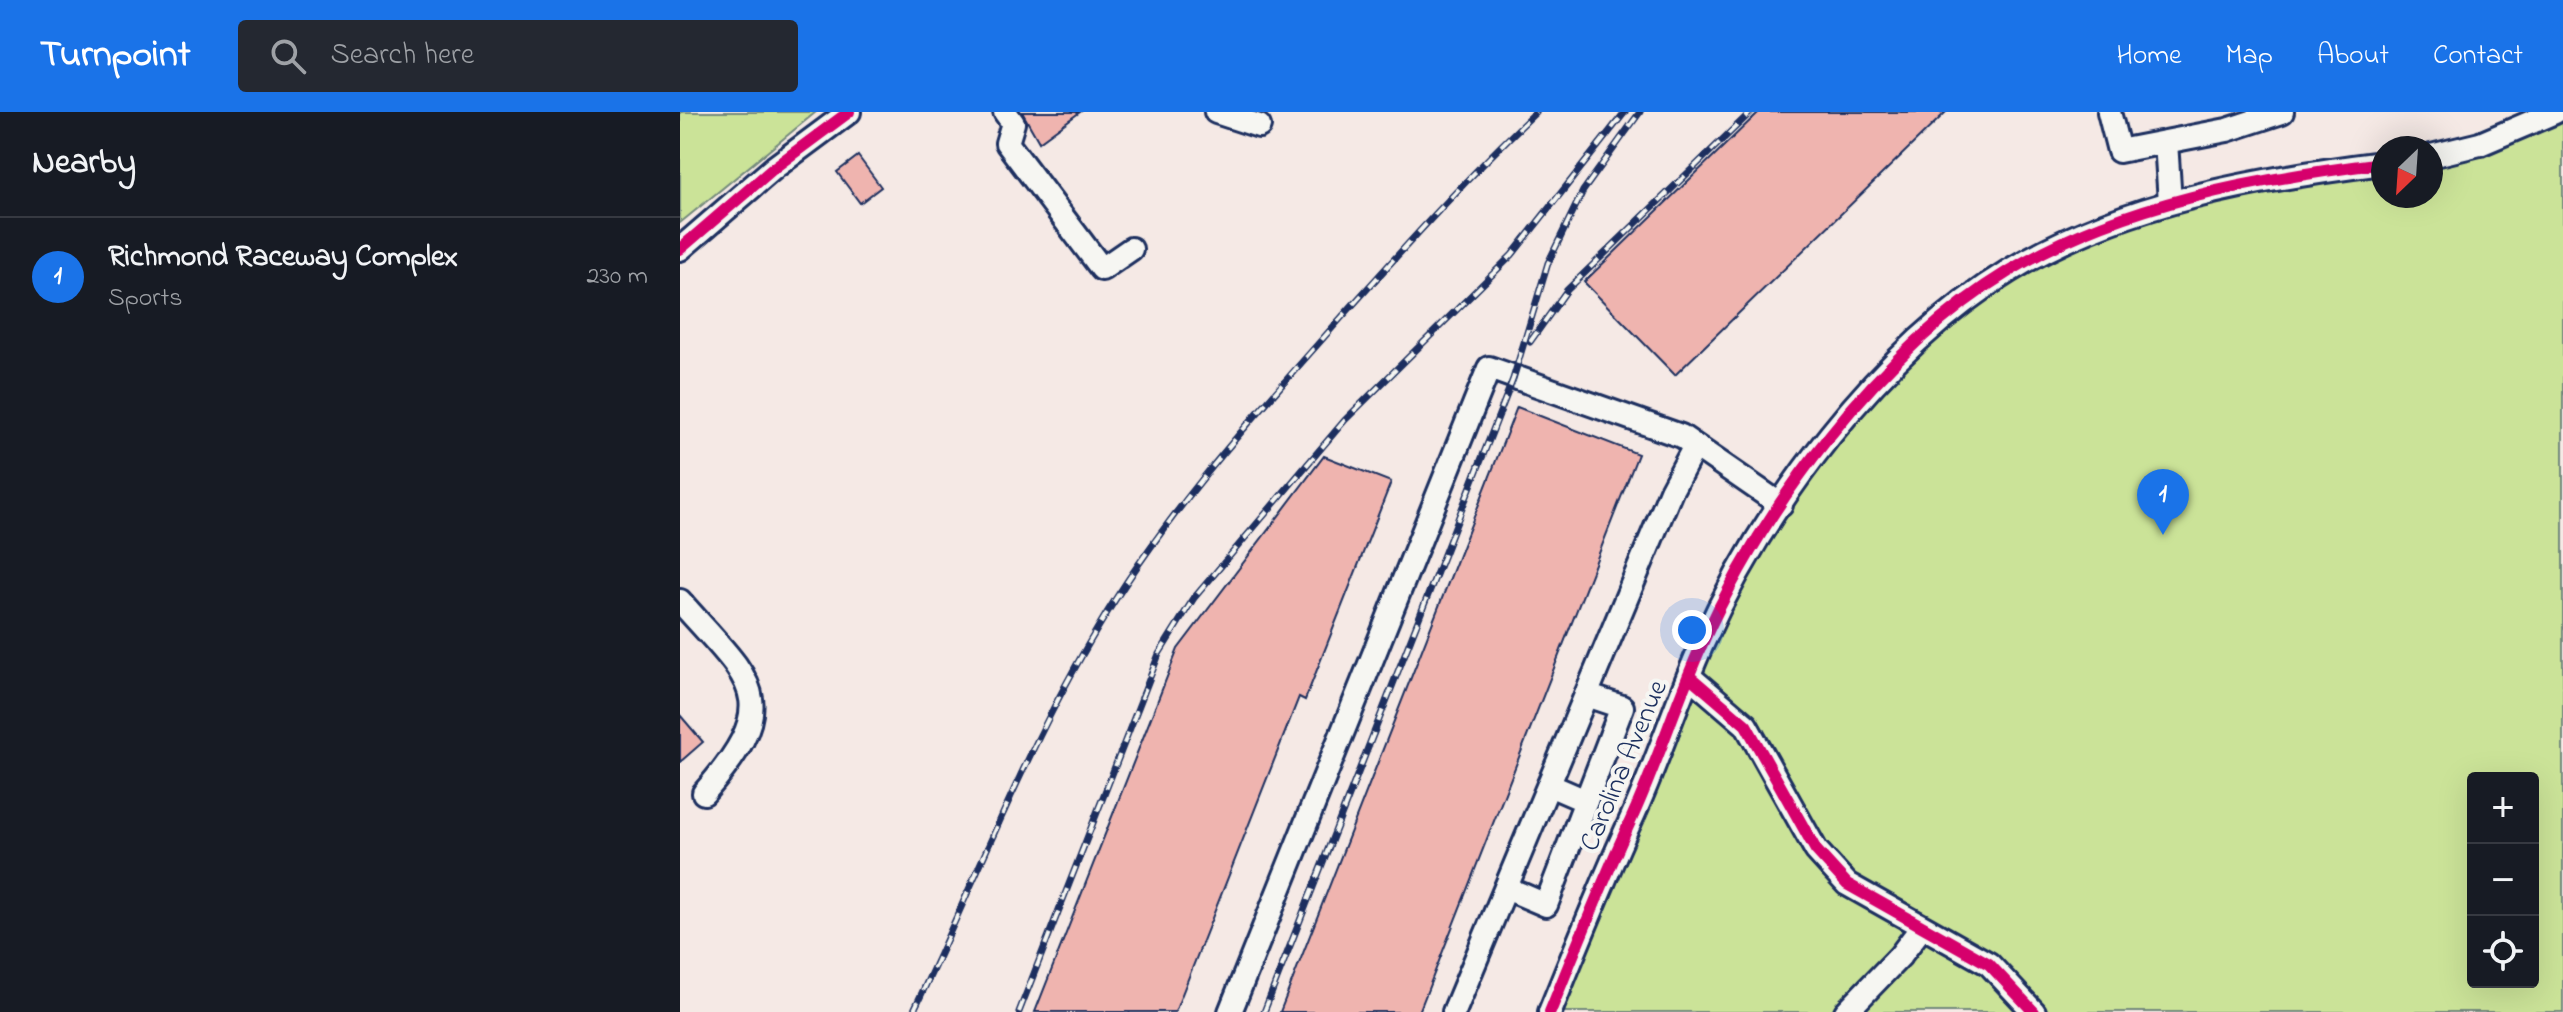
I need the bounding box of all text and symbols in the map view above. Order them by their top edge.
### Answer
search box [238,20,798,92]
text: Turnpoint [40,28,190,84]
icon: search [266,34,310,78]
text: Search here [330,34,474,78]
text: Home [2116,36,2182,77]
text: Map [2226,36,2273,77]
text: About [2317,36,2389,77]
text: Contact [2433,36,2523,77]
north arrow [2371,136,2443,208]
text: Nearby [32,139,136,189]
text: Richmond Raceway Complex [108,236,458,280]
text: 1 [54,258,62,296]
text: 230 m [586,258,648,296]
text: Sports [108,280,182,318]
pin: 1 [2137,469,2189,535]
your location [1672,610,1712,650]
street label: Carolina Avenue [1571,674,1680,858]
map controls [2467,772,2539,988]
button: + [2467,772,2539,844]
button: − [2467,844,2539,916]
button: locate [2467,916,2539,988]

